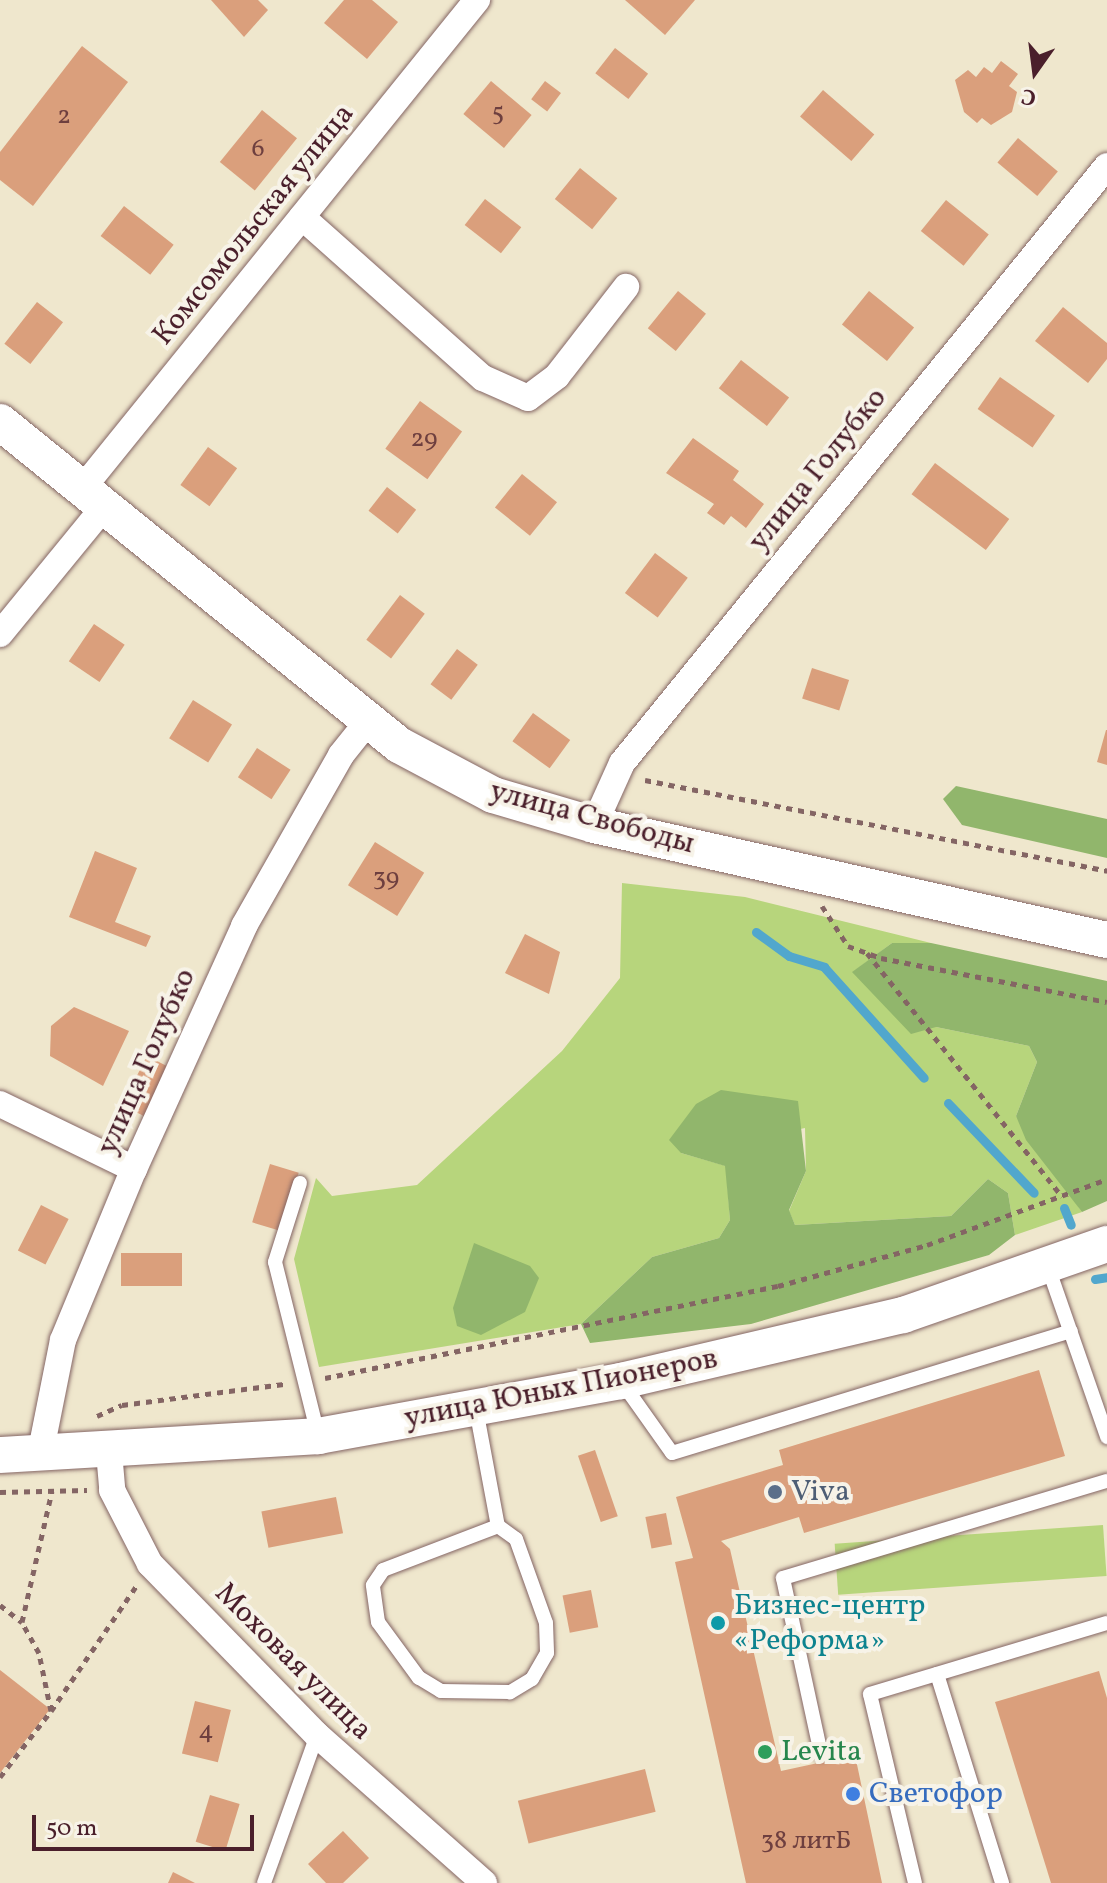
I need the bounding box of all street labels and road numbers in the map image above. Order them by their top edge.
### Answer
street label: Комсомольская улица [145,97,363,353]
street label: улица Голубко [741,381,895,559]
street label: улица Свободы [486,773,698,863]
street label: улица Голубко [90,963,204,1161]
street label: улица Юных Пионеров [401,1341,721,1437]
street label: Моховая улица [206,1575,380,1749]

